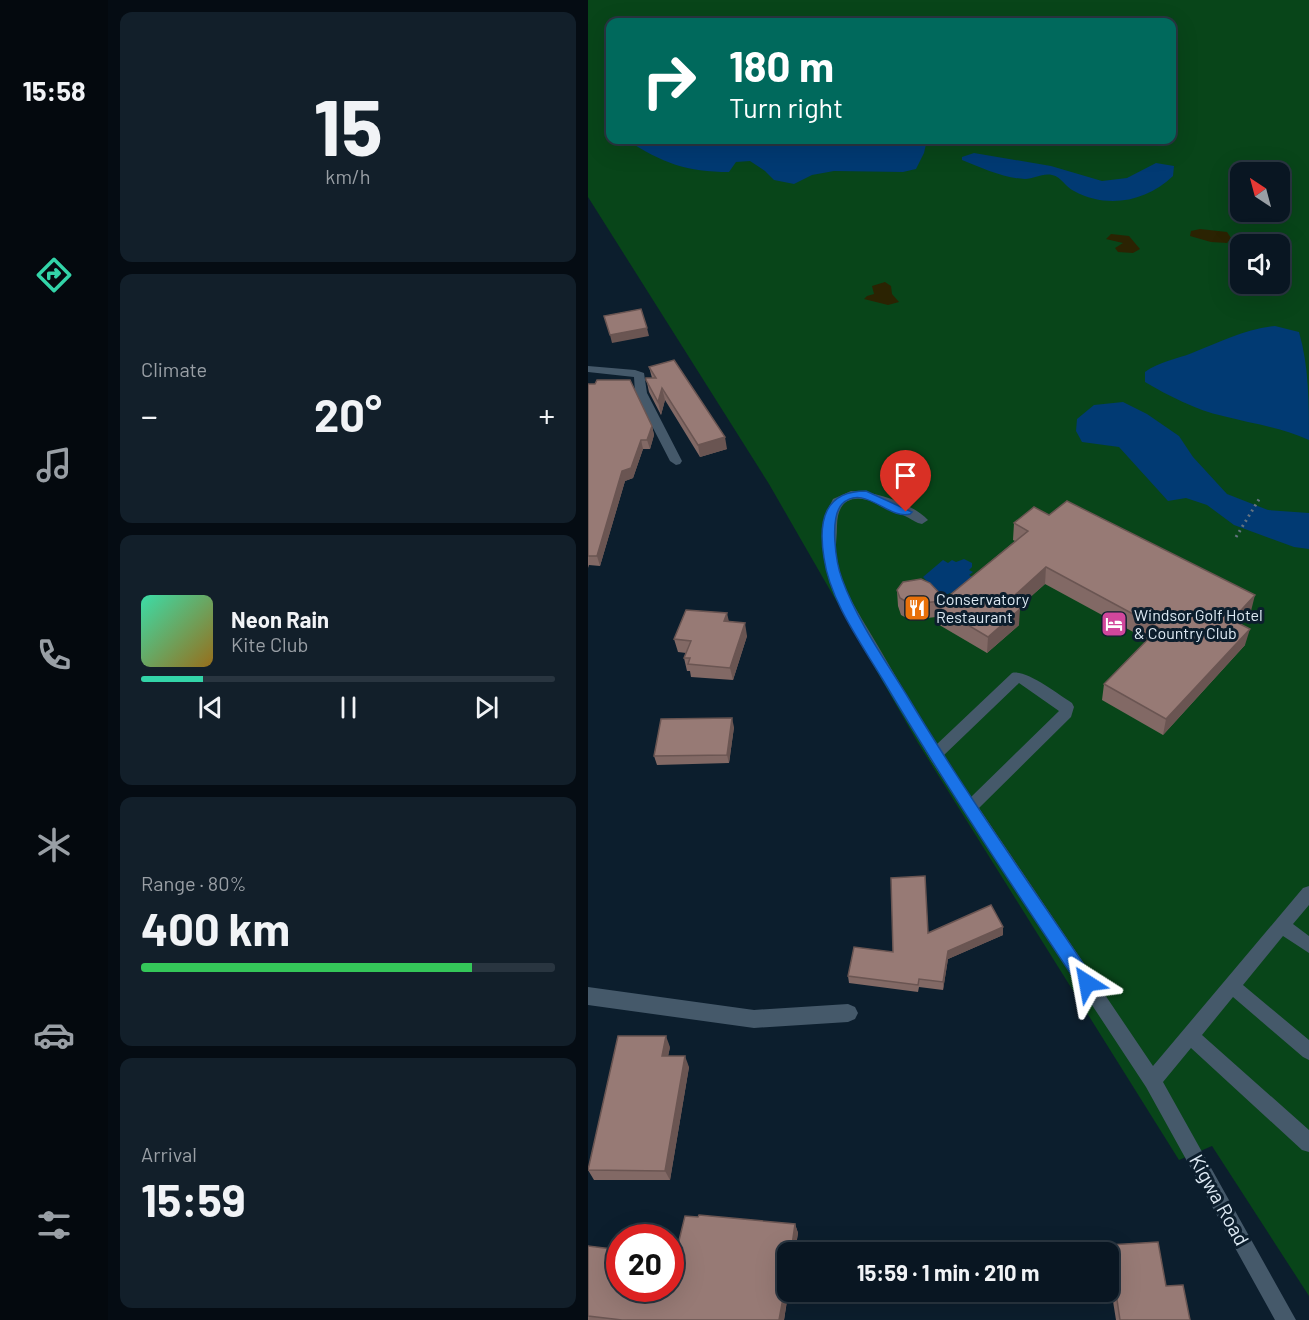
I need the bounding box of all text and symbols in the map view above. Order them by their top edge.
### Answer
text: 180 m [729,40,834,90]
icon: right [630,42,708,120]
text: 15:58 [22,74,86,106]
text: 15 [313,78,383,172]
text: Turn right [729,91,843,123]
north arrow [1230,162,1290,222]
map controls [1230,162,1290,294]
text: km/h [325,164,371,188]
button: sound [1230,234,1290,294]
icon: directions [33,254,75,296]
text: Climate [141,357,207,381]
text: 20° [314,387,382,441]
text: − [141,395,158,435]
text: + [539,395,555,435]
icon: music [33,444,75,486]
pin [880,450,931,512]
icon: arrive [889,459,922,492]
place label: Conservatory Restaurant [936,589,1030,626]
restaurant icon: Conservatory Restaurant [902,593,932,623]
place label: Windsor Golf Hotel & Country Club [1134,605,1263,642]
text: Neon Rain [231,606,329,632]
hotel icon: Windsor Golf Hotel & Country Club [1099,609,1129,639]
text: Kite Club [231,632,308,656]
icon: phone [33,634,75,676]
icon: previous [194,691,227,724]
icon: pause [332,691,365,724]
icon: next [470,691,503,724]
icon: climate [33,824,75,866]
text: Range · 80% [141,871,246,895]
text: 400 km [141,901,290,955]
position arrow [1055,951,1119,1015]
icon: car [33,1014,75,1056]
text: Arrival [141,1142,197,1166]
street label: Kigwa Road [1185,1150,1255,1249]
text: 15:59 [141,1172,246,1226]
icon: filters [33,1204,75,1246]
speed limit sign: 20 [606,1224,684,1302]
text: 15:59 · 1 min · 210 m [857,1259,1039,1285]

